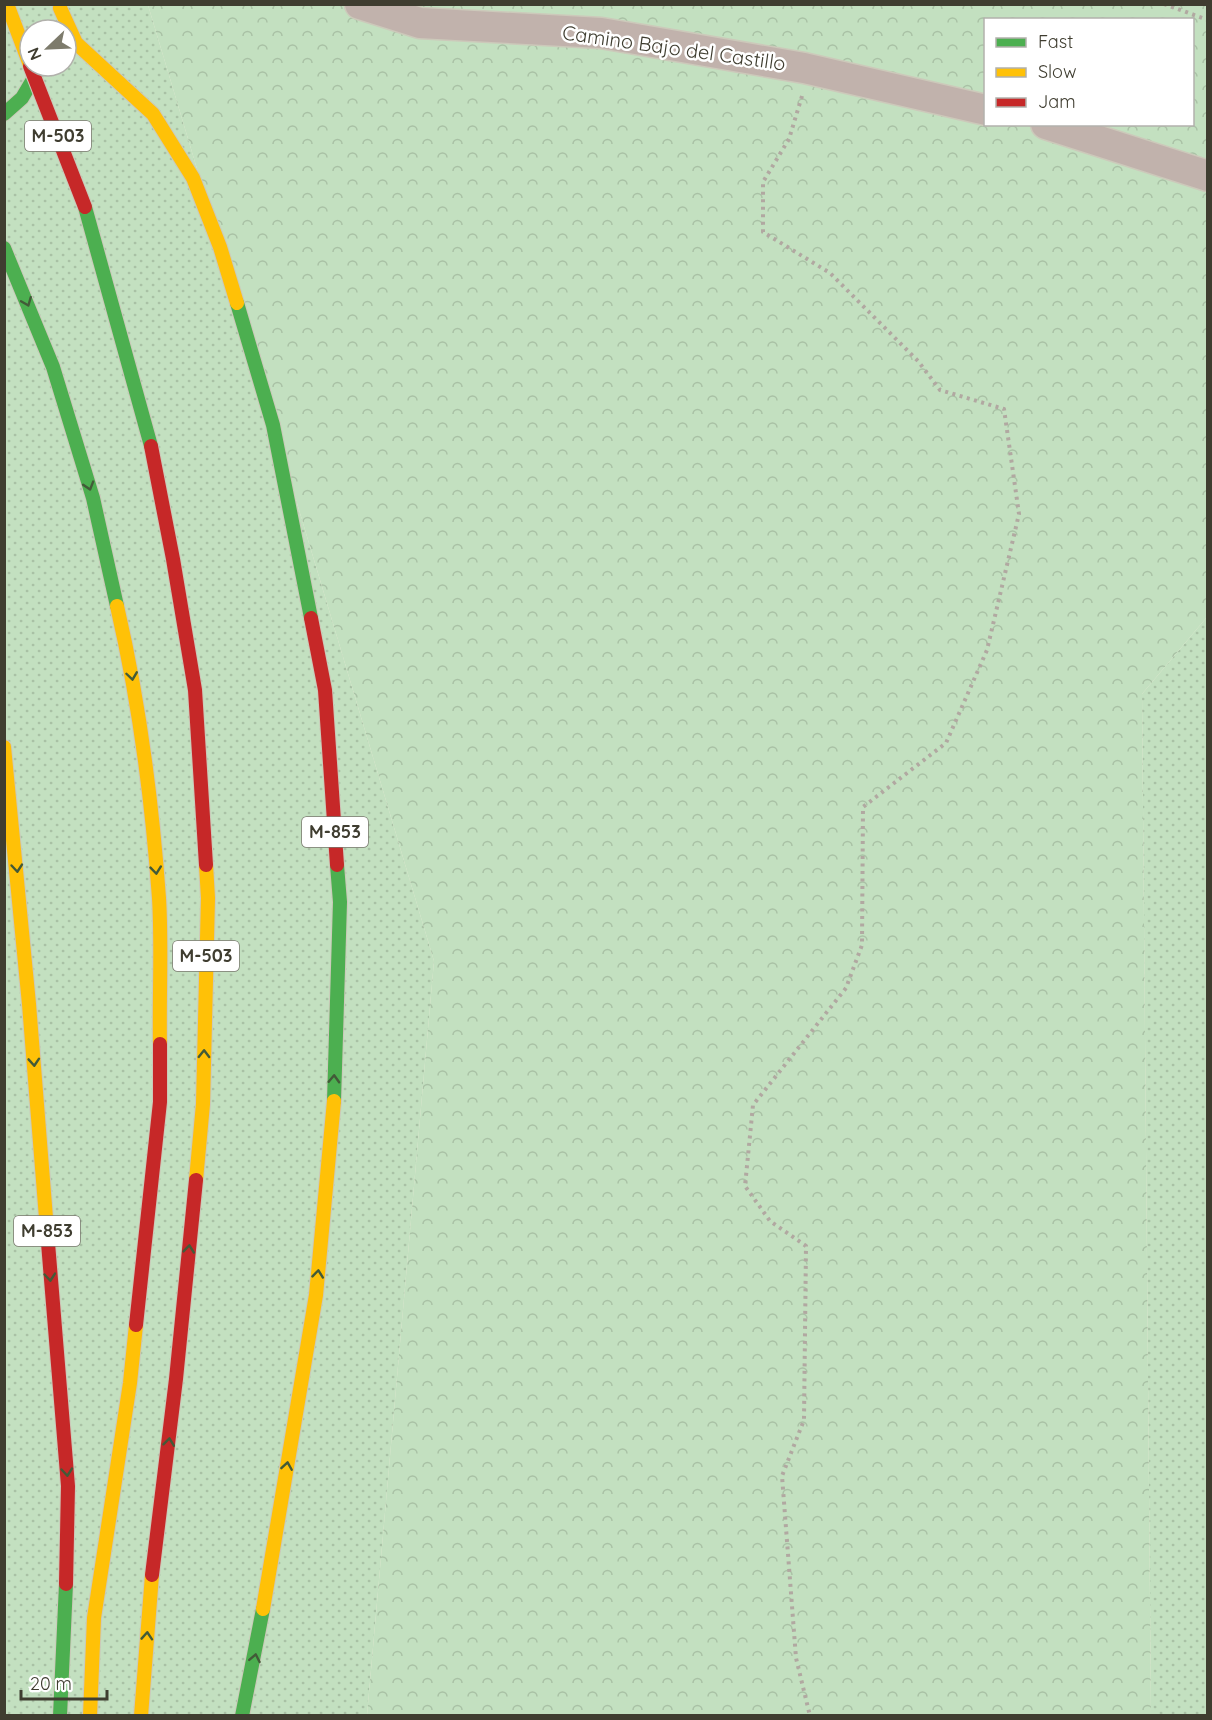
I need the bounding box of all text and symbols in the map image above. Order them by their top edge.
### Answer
north arrow [18,18,78,78]
legend [984,18,1194,126]
street label: Camino Bajo del Castillo [561,19,787,76]
text: Fast [1038,30,1073,53]
text: N [23,45,46,63]
text: Slow [1038,60,1076,83]
text: Jam [1038,90,1076,113]
road number: M-503 [25,121,91,151]
one-way arrow [20,296,32,307]
one-way arrow [82,480,94,491]
one-way arrow [126,672,138,681]
road number: M-853 [302,817,368,847]
one-way arrow [10,863,23,872]
one-way arrow [149,865,162,875]
road number: M-503 [173,941,239,971]
one-way arrow [198,1050,211,1059]
one-way arrow [27,1058,40,1067]
one-way arrow [328,1075,340,1084]
road number: M-853 [14,1216,80,1246]
one-way arrow [182,1244,195,1253]
one-way arrow [311,1269,324,1278]
one-way arrow [44,1273,57,1282]
one-way arrow [162,1438,174,1447]
one-way arrow [280,1461,293,1471]
one-way arrow [60,1467,73,1476]
one-way arrow [140,1632,153,1641]
one-way arrow [248,1654,261,1664]
scale bar [21,1663,106,1701]
text: 20 m [30,1672,72,1695]

